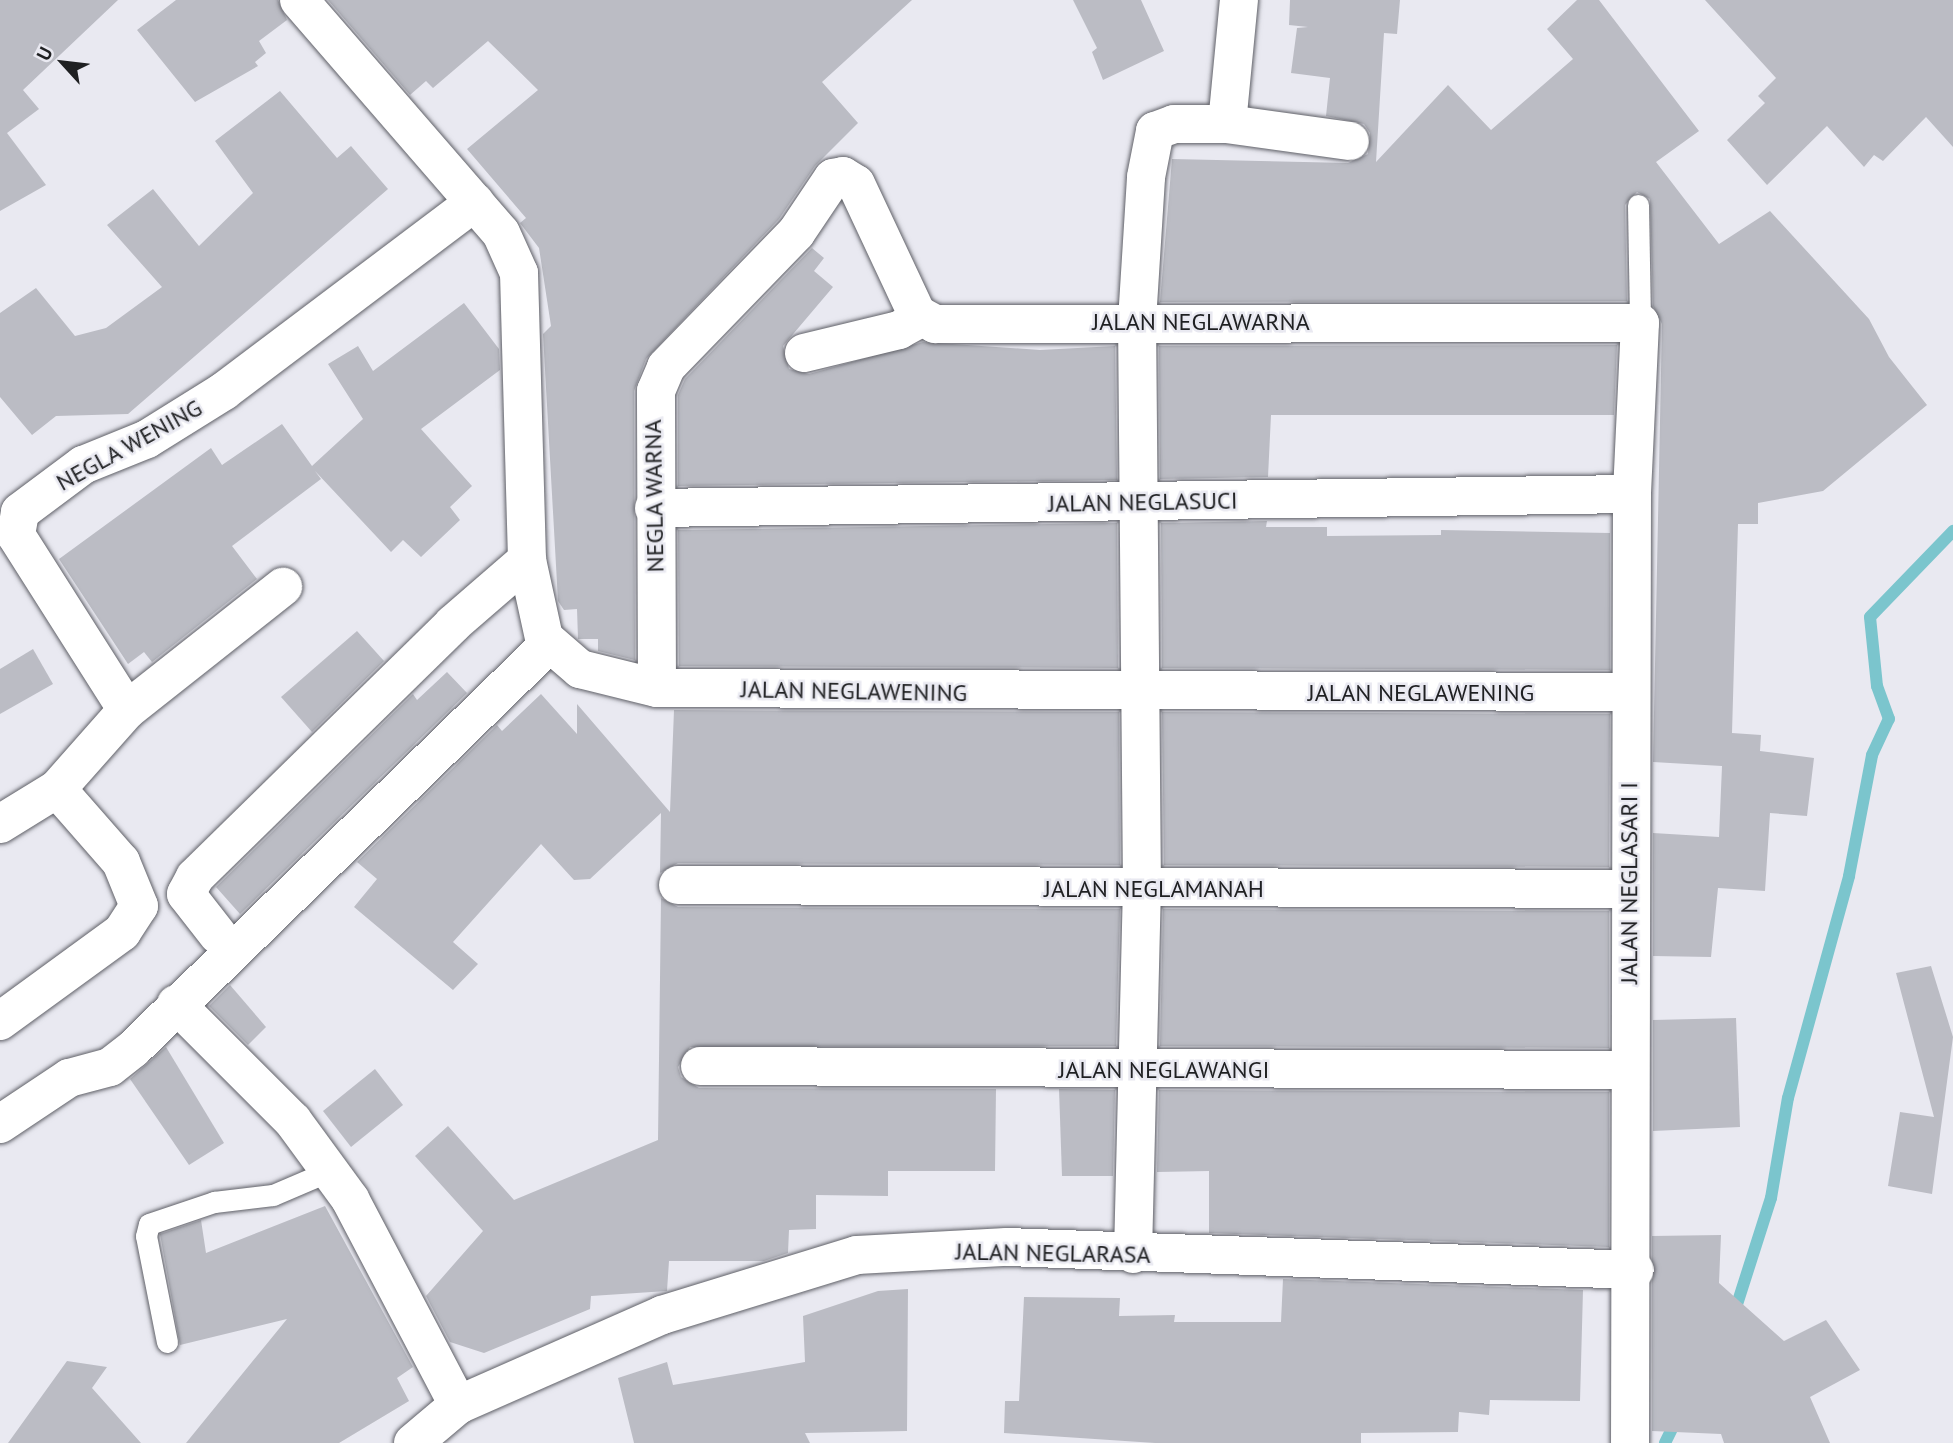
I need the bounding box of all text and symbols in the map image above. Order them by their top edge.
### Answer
north arrow [28,28,98,98]
text: U [31,43,58,64]
street label: JALAN NEGLAWARNA [1092,308,1310,336]
street label: NEGLA WENING [51,393,207,497]
street label: NEGLA WARNA [638,419,670,573]
street label: JALAN NEGLASUCI [1048,486,1238,518]
street label: JALAN NEGLAWENING [741,675,967,707]
street label: JALAN NEGLAWENING [1308,679,1534,707]
street label: JALAN NEGLASARI I [1615,782,1643,984]
street label: JALAN NEGLAMANAH [1044,875,1264,903]
street label: JALAN NEGLAWANGI [1059,1056,1269,1084]
street label: JALAN NEGLARASA [955,1237,1151,1269]

